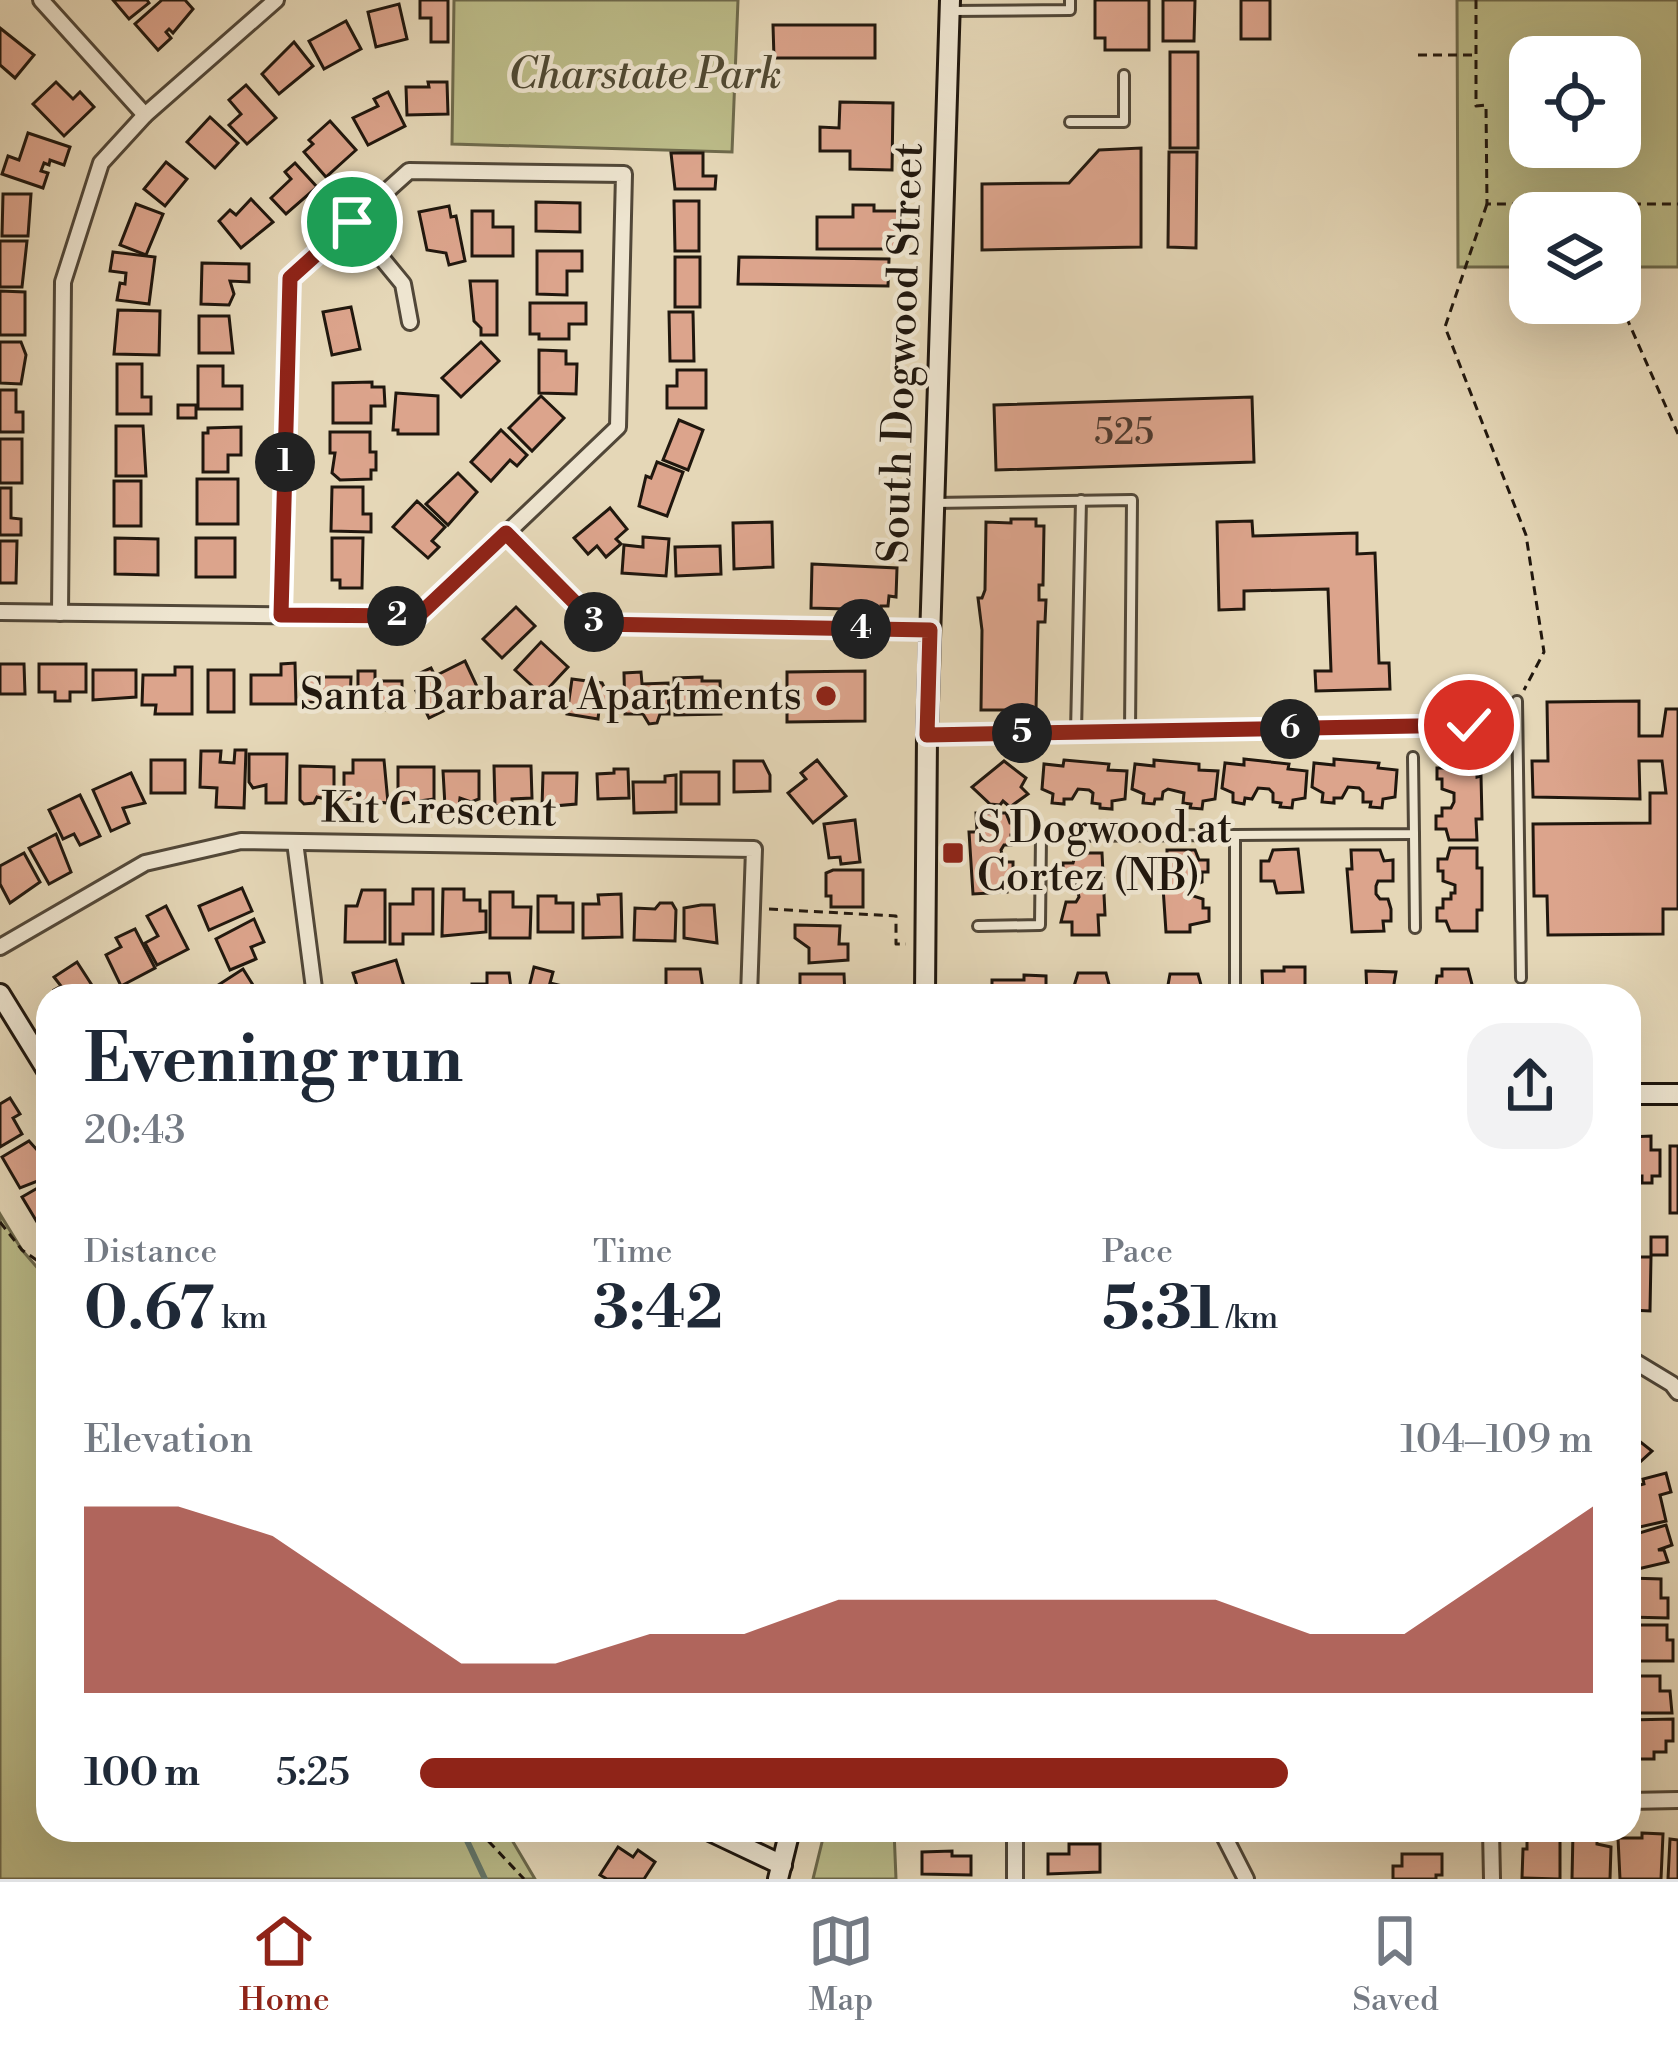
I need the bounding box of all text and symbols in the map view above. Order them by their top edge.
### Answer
map controls [1509,36,1641,324]
button: locate [1509,36,1641,168]
park label: Charstate Park [508,49,782,102]
street label: South Dogwood Street [868,142,937,564]
pin [301,171,403,273]
icon: arrive [319,189,385,255]
button: layers [1509,192,1641,324]
house number: 525 [1094,411,1154,456]
pin: 1 [255,432,315,492]
text: 1 [277,441,293,482]
pin: 2 [367,586,427,646]
pin: 3 [564,592,624,652]
text: 2 [387,595,407,636]
pin: 4 [831,599,891,659]
text: 3 [584,601,604,642]
text: 4 [850,608,872,649]
place label: Santa Barbara Apartments [300,670,802,723]
pin [1418,674,1520,776]
marker: Santa Barbara Apartments [813,683,839,709]
icon: check [1436,692,1502,758]
pin: 6 [1260,699,1320,759]
pin: 5 [992,703,1052,763]
text: 6 [1280,708,1300,749]
text: 5 [1012,712,1032,753]
street label: Kit Crescent [321,782,558,840]
place label: S Dogwood at Cortez (NB) [977,803,1232,904]
marker: S Dogwood at Cortez (NB) [940,840,966,866]
text: Evening run [84,1020,463,1103]
button: share [1467,1023,1593,1149]
text: 20:43 [84,1107,186,1156]
text: Distance [84,1232,217,1273]
text: Time [593,1232,672,1273]
text: Pace [1102,1232,1173,1273]
text: 0.67 [84,1273,214,1348]
text: 3:42 [593,1273,723,1348]
text: 5:31 [1102,1273,1219,1348]
text: km [214,1298,267,1339]
text: /km [1219,1298,1278,1339]
text: Elevation [84,1416,253,1465]
text: 104–109 m [1400,1416,1593,1465]
text: 100 m [84,1749,200,1798]
text: 5:25 [276,1749,350,1798]
tab: Home [239,1908,330,2021]
tab: Map [808,1908,874,2021]
tab: Saved [1352,1908,1439,2021]

